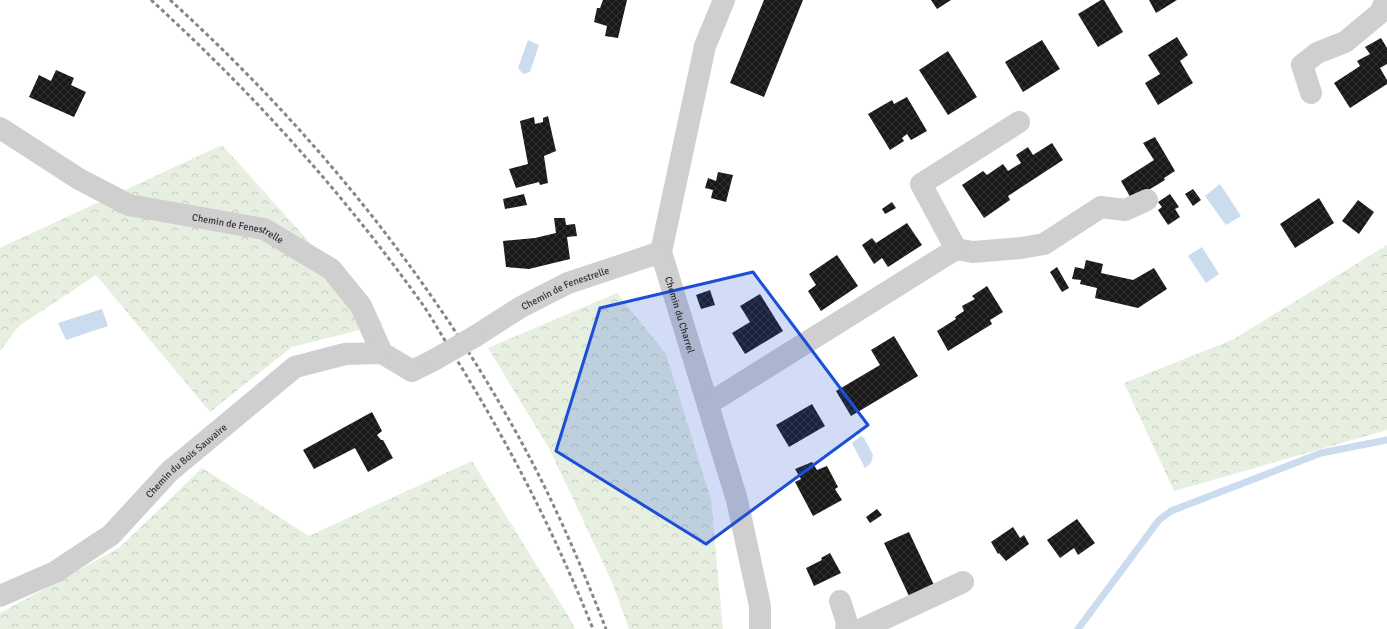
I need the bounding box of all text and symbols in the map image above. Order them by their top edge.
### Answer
street label: Chemin de Fenestrelle [191,211,285,246]
street label: Chemin de Fenestrelle [519,265,611,313]
street label: Chemin du Charrel [662,275,697,355]
street label: Chemin du Bois Sauvaire [143,421,229,501]

